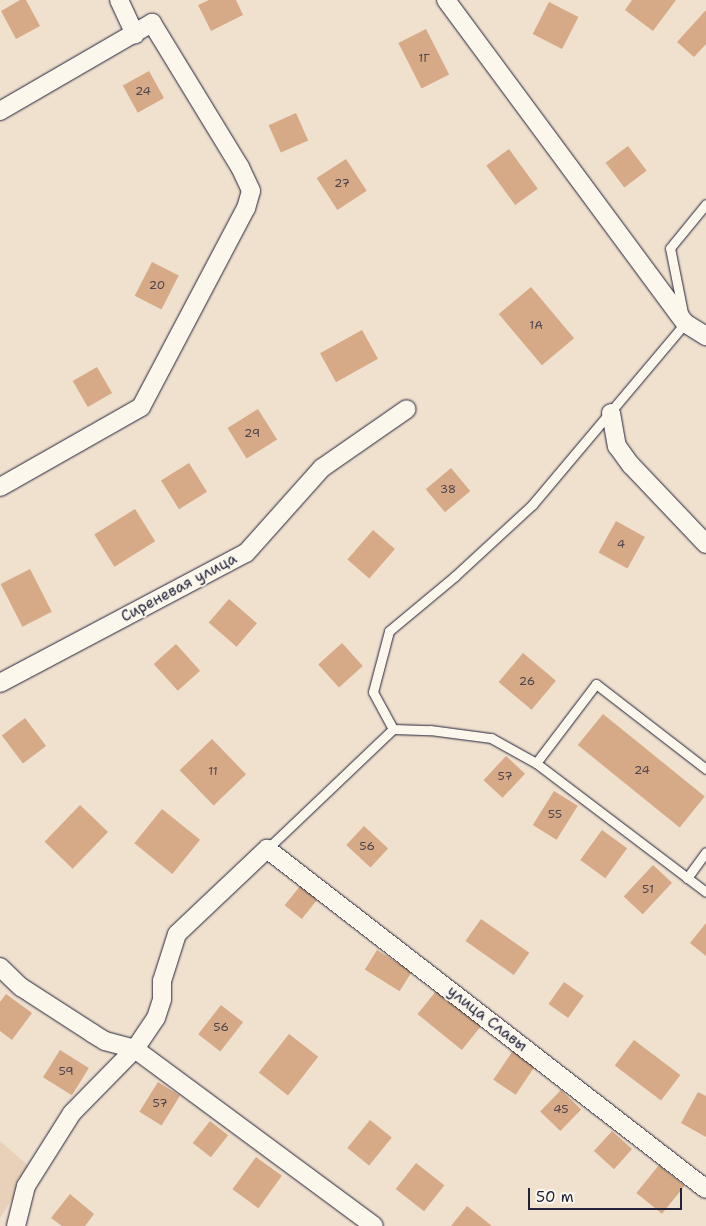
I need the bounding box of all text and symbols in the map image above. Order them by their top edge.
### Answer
house number: 1Г [418,52,430,66]
house number: 24 [135,85,151,99]
house number: 27 [334,177,350,191]
house number: 20 [149,279,165,293]
house number: 1А [529,319,543,333]
house number: 29 [244,427,260,441]
house number: 38 [440,483,456,497]
house number: 4 [617,538,625,552]
street label: Сиреневая улица [118,550,240,626]
house number: 26 [519,675,535,689]
house number: 24 [634,764,650,778]
house number: 11 [208,765,218,779]
house number: 57 [497,770,513,784]
house number: 55 [548,808,562,822]
house number: 56 [359,840,375,854]
house number: 51 [642,883,654,897]
street label: улица Славы [444,982,530,1056]
house number: 56 [213,1021,229,1035]
house number: 59 [58,1065,74,1079]
house number: 57 [152,1097,168,1111]
house number: 45 [553,1103,569,1117]
scale bar [531,1178,685,1210]
text: 50 m [536,1187,574,1207]

